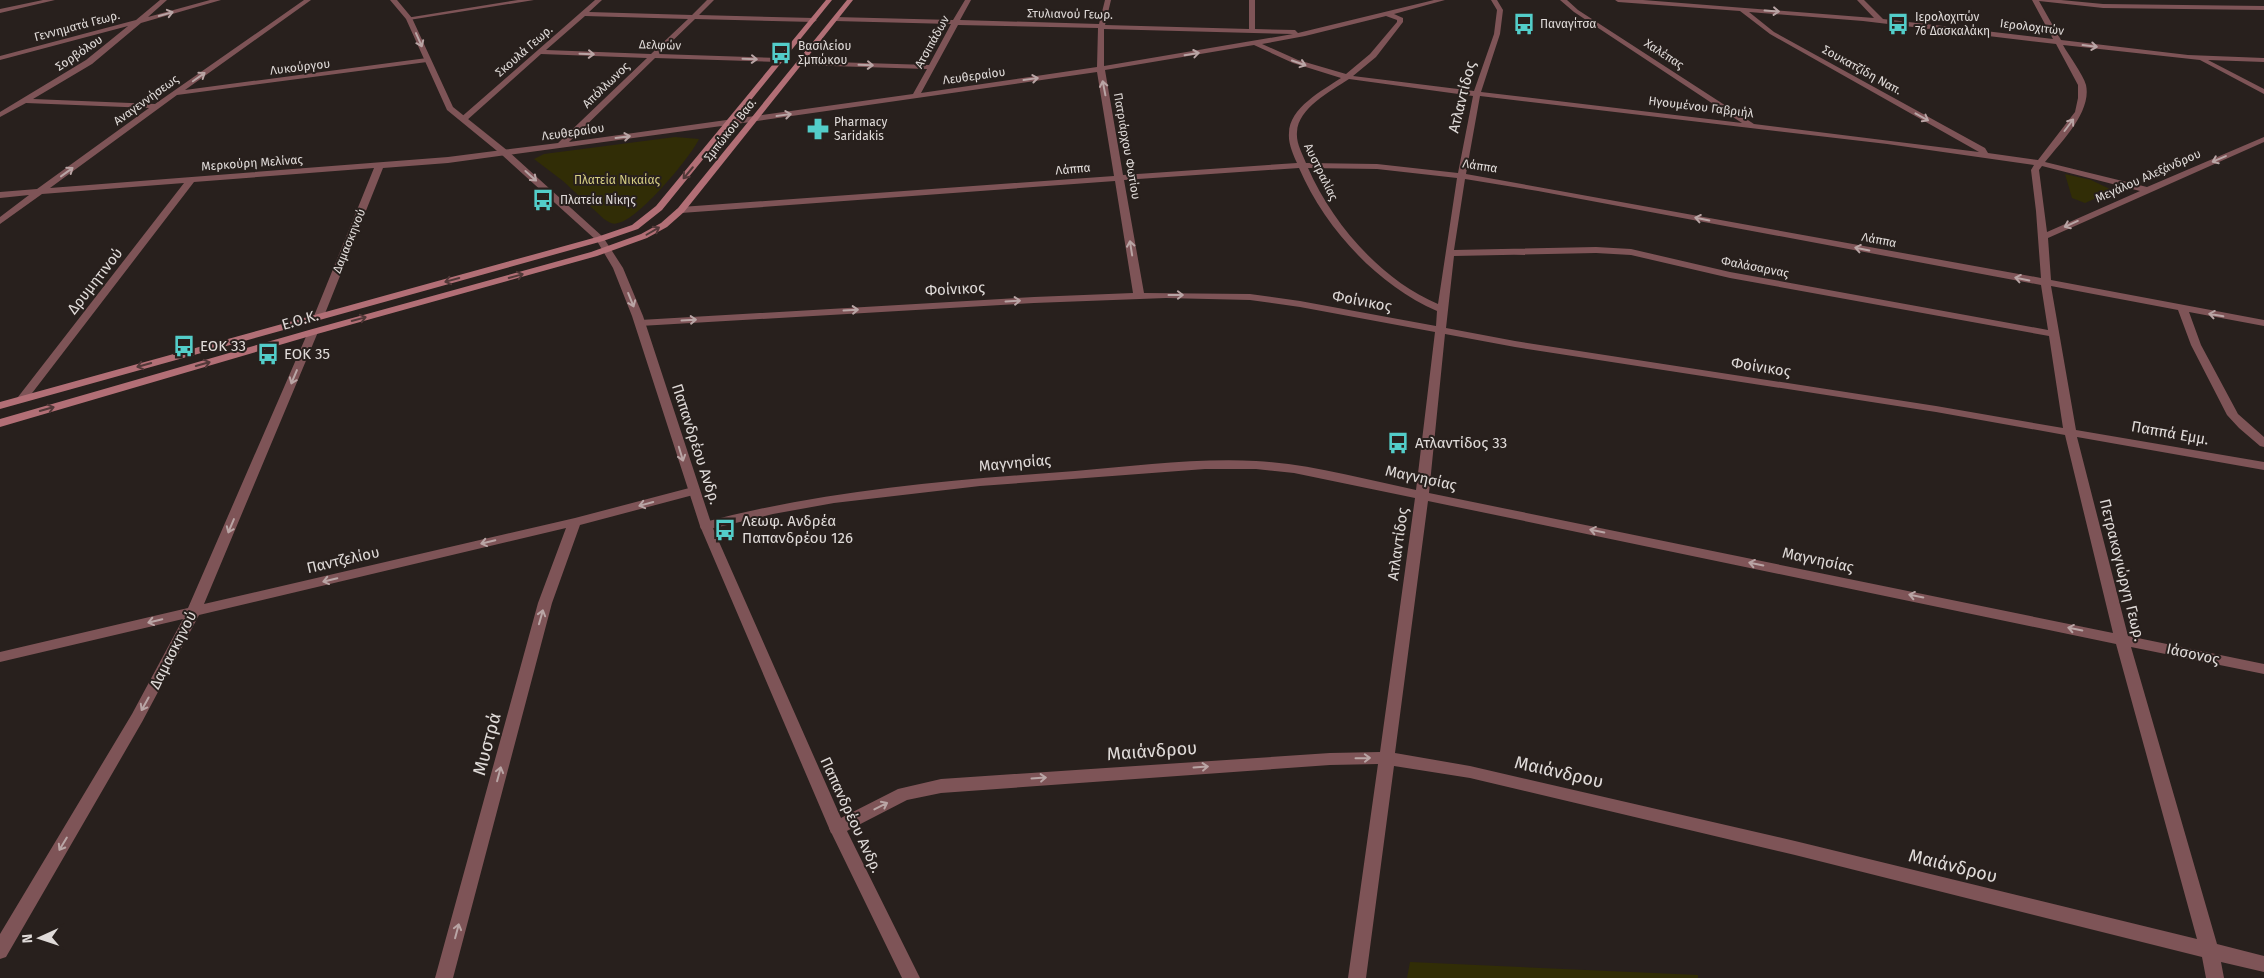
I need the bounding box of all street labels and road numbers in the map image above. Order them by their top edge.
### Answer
street label: Στυλιανού Γεωρ. [1027,6,1113,22]
street label: Γεννηματά Γεωρ. [33,8,121,44]
street label: Ατσιπάδων [912,13,952,71]
street label: Ιερολοχιτών [1999,16,2065,38]
street label: Σκουλά Γεωρ. [493,22,556,80]
street label: Σορβόλου [53,32,105,74]
street label: Χαλέπας [1642,36,1687,72]
street label: Δελφών [639,37,682,53]
street label: Σουκατζίδη Ναπ. [1820,42,1904,98]
street label: Λυκούργου [269,56,331,78]
street label: Απόλλωνος [580,59,633,111]
street label: Ατλαντίδος [1444,59,1480,135]
street label: Λευθεραίου [942,65,1006,87]
street label: Αναγεννήσεως [111,71,182,128]
street label: Πατριάρχου Φωτίου [1111,91,1143,201]
street label: Ηγουμένου Γαβριήλ [1648,94,1755,121]
street label: Σμπώκου Βασ. [701,96,759,164]
street label: Λευθεραίου [541,121,605,143]
street label: Αυστραλίας [1301,141,1341,203]
street label: Μεγάλου Αλεξάνδρου [2093,146,2203,206]
street label: Μερκούρη Μελίνας [201,152,304,174]
street label: Λάππα [1462,156,1498,176]
street label: Λάππα [1055,160,1091,178]
street label: Δαμασκηνού [330,207,368,275]
street label: Λάππα [1860,230,1898,250]
street label: Δρυμητινού [64,244,126,318]
street label: Φαλάσαρνας [1720,254,1790,281]
street label: Φοίνικος [924,278,986,300]
street label: Φοίνικος [1331,286,1393,316]
street label: Ε.Ο.Κ. [280,306,320,334]
street label: Φοίνικος [1730,353,1792,381]
street label: Παπανδρέου Ανδρ. [668,381,724,507]
street label: Παππά Εμμ. [2130,417,2210,449]
street label: Μαγνησίας [978,451,1052,475]
street label: Μαγνησίας [1384,462,1458,494]
street label: Πετρακογιώργη Γεωρ. [2096,497,2148,643]
street label: Ατλαντίδος [1384,506,1412,582]
street label: Παντζελίου [305,543,381,577]
street label: Μαγνησίας [1781,544,1855,576]
street label: Δαμασκηνού [146,608,200,692]
street label: Ιάσονος [2165,640,2221,668]
street label: Μυστρά [468,710,506,778]
street label: Μαιάνδρου [1106,737,1198,765]
street label: Μαιάνδρου [1512,751,1606,793]
street label: Παπανδρέου Ανδρ. [816,754,886,876]
street label: Μαιάνδρου [1906,844,2000,888]

